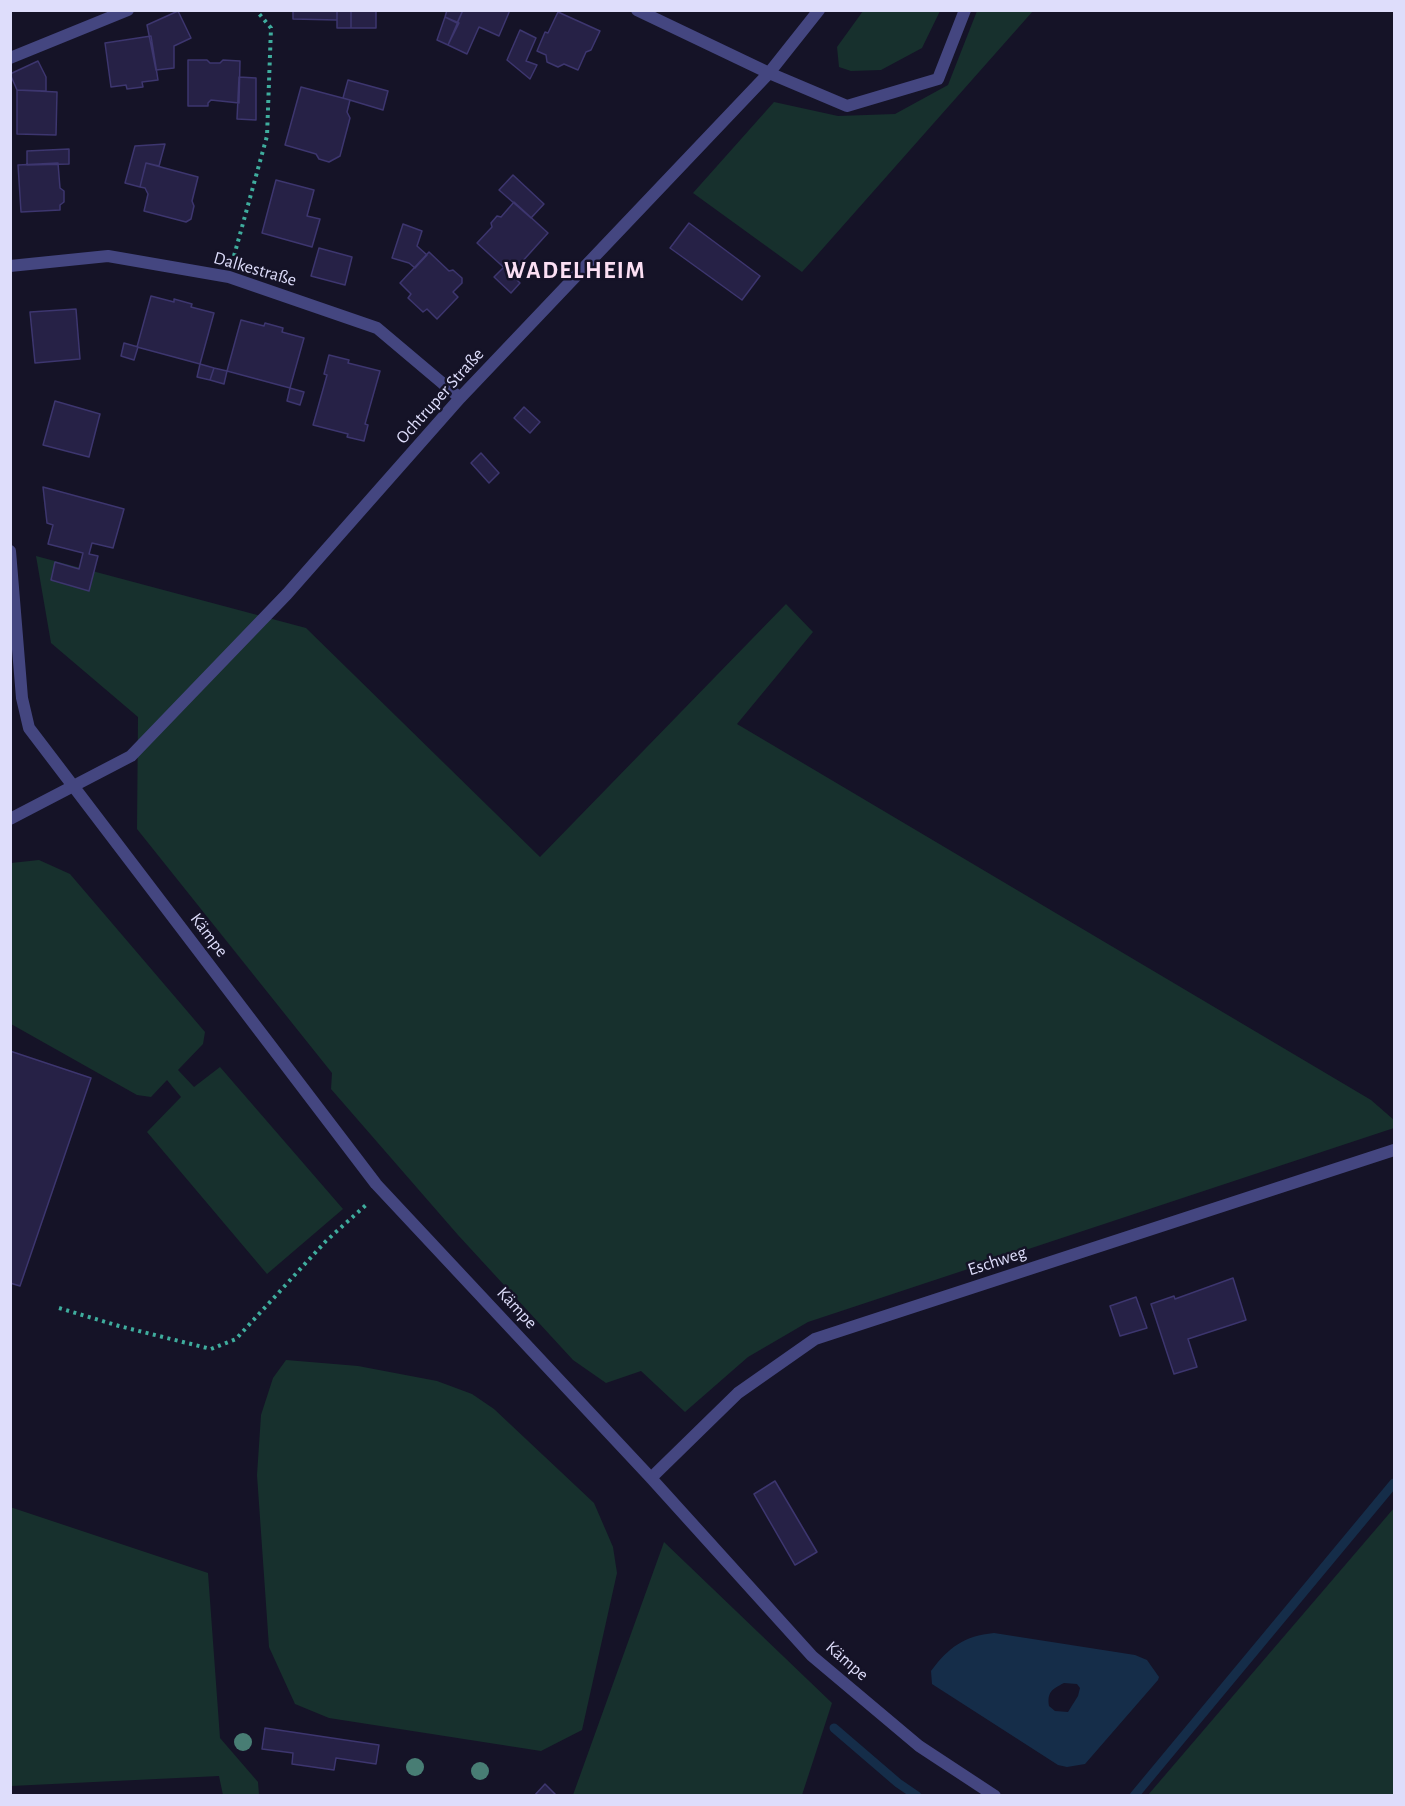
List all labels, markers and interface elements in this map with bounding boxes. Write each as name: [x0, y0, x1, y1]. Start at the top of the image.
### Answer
street label: Dalkestraße: [211, 247, 299, 291]
district label: WADELHEIM: [504, 257, 646, 285]
street label: Ochtruper Straße: [391, 344, 489, 448]
street label: Kämpe: [185, 909, 233, 961]
street label: Eschweg: [965, 1241, 1029, 1281]
street label: Kämpe: [492, 1282, 542, 1334]
street label: Kämpe: [821, 1637, 873, 1685]

